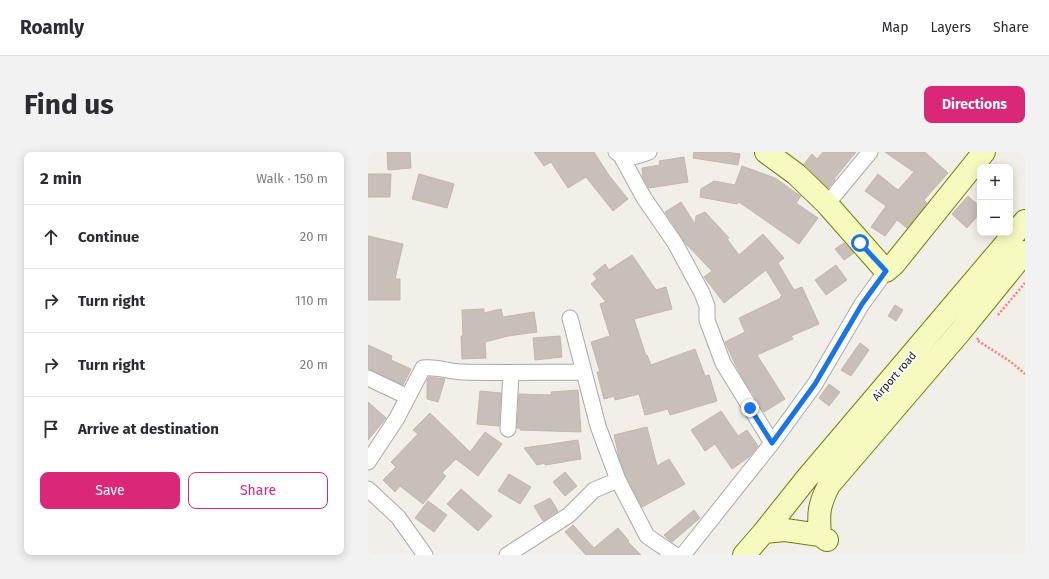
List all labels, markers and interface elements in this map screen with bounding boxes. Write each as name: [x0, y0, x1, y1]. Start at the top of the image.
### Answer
text: Roamly: [20, 16, 84, 39]
text: Map: [882, 19, 908, 36]
text: Layers: [930, 19, 971, 36]
text: Share: [993, 19, 1029, 36]
button: Directions: [924, 86, 1025, 123]
text: Find us: [24, 88, 114, 121]
map controls: [977, 164, 1013, 236]
button: +: [977, 164, 1013, 200]
text: 2 min: [40, 168, 82, 189]
text: Walk · 150 m: [256, 171, 328, 186]
button: −: [977, 200, 1013, 236]
icon: ahead: [40, 226, 62, 248]
text: Continue: [78, 228, 139, 246]
text: 20 m: [300, 229, 328, 244]
route start: [851, 234, 869, 252]
icon: right: [40, 290, 62, 312]
text: Turn right: [78, 292, 145, 310]
text: 110 m: [295, 293, 328, 308]
street label: Airport road: [870, 349, 919, 403]
icon: right: [40, 354, 62, 376]
text: Turn right: [78, 356, 145, 374]
text: 20 m: [300, 357, 328, 372]
route end: [741, 399, 759, 417]
icon: arrive: [40, 418, 62, 440]
text: Arrive at destination: [78, 420, 219, 438]
button: Save: [40, 472, 180, 509]
button: Share: [188, 472, 328, 509]

